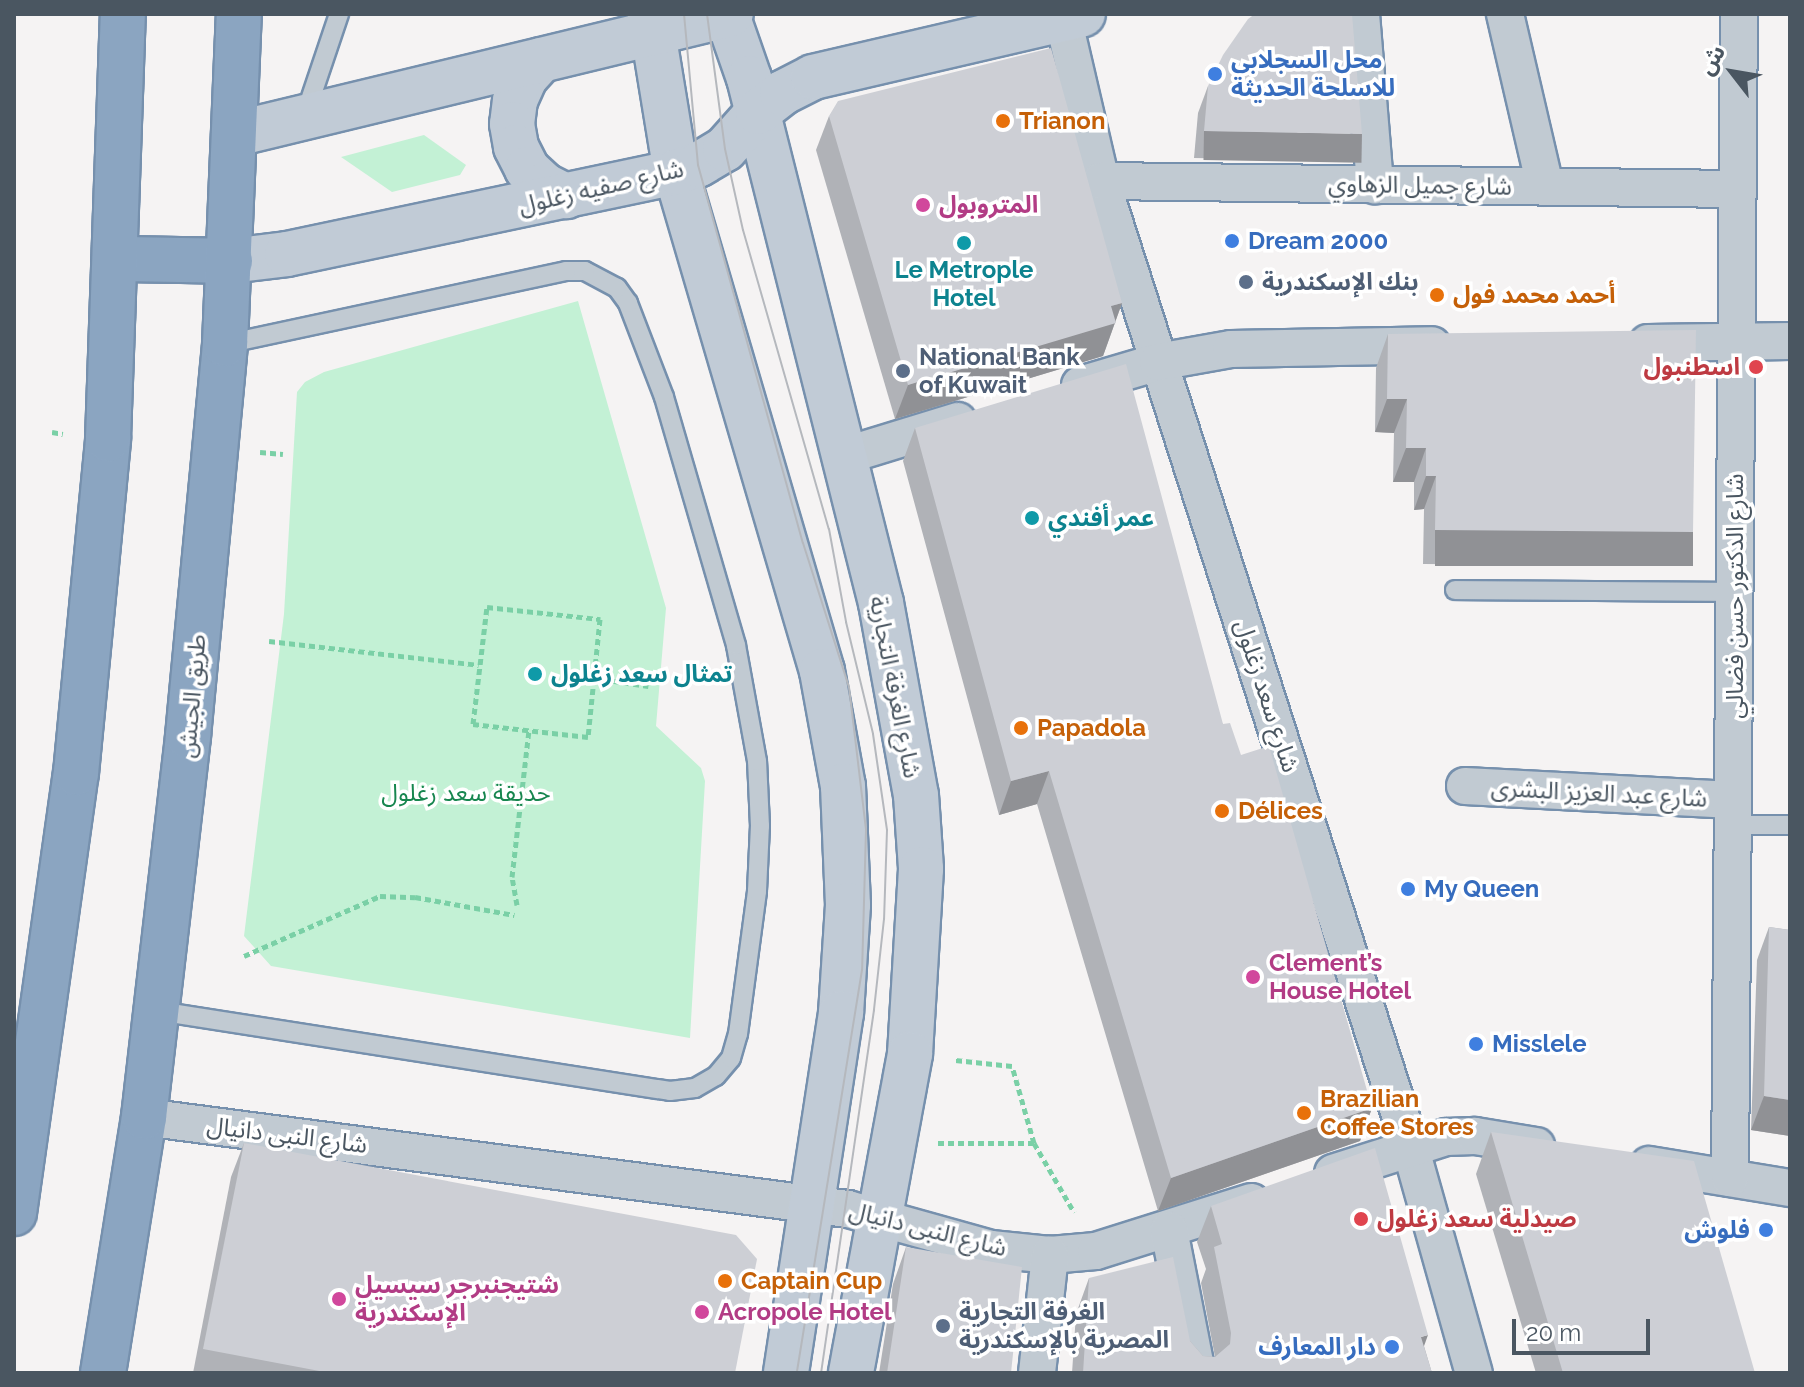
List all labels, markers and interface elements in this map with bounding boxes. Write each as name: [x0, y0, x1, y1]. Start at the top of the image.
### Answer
north arrow: [1692, 32, 1772, 112]
text: ش: [1693, 40, 1730, 79]
place label: محل السجلابى للاسلحة الحديثة: [1231, 46, 1395, 102]
marker: محل السجلابى للاسلحة الحديثة: [1206, 65, 1224, 83]
place label: Trianon: [1019, 107, 1105, 135]
marker: Trianon: [994, 112, 1012, 130]
street label: شارع صفيه زغلول: [516, 154, 686, 220]
street label: شارع جميل الزهاوي: [1328, 169, 1512, 201]
place label: المتروبول: [939, 191, 1038, 219]
marker: المتروبول: [914, 196, 932, 214]
place label: Dream 2000: [1248, 227, 1388, 255]
marker: Dream 2000: [1223, 232, 1241, 250]
marker: Le Metrople Hotel: [955, 234, 973, 252]
place label: Le Metrople Hotel: [895, 256, 1033, 312]
place label: بنك الإسكندرية: [1262, 268, 1419, 296]
marker: بنك الإسكندرية: [1237, 273, 1255, 291]
place label: أحمد محمد فول: [1453, 281, 1616, 309]
marker: أحمد محمد فول: [1428, 286, 1446, 304]
place label: National Bank of Kuwait: [919, 343, 1080, 399]
place label: اسطنبول: [1644, 353, 1740, 381]
marker: اسطنبول: [1747, 358, 1765, 376]
marker: National Bank of Kuwait: [894, 362, 912, 380]
street label: شارع الدكتور حسن فضالي: [1721, 473, 1749, 719]
place label: عمر أفندي: [1048, 504, 1154, 532]
marker: عمر أفندي: [1023, 509, 1041, 527]
street label: شارع الغرفة التجارية: [863, 594, 927, 780]
street label: شارع سعد زغلول: [1229, 616, 1305, 776]
street label: طريق الجيش: [172, 633, 212, 759]
place label: تمثال سعد زغلول: [551, 660, 732, 688]
marker: تمثال سعد زغلول: [526, 665, 544, 683]
place label: Papadola: [1037, 714, 1146, 742]
marker: Papadola: [1012, 719, 1030, 737]
street label: شارع عبد العزيز البشرى: [1490, 773, 1708, 813]
park label: حديقة سعد زغلول: [381, 779, 551, 807]
place label: Délices: [1238, 797, 1323, 825]
marker: Délices: [1213, 802, 1231, 820]
place label: My Queen: [1424, 875, 1540, 903]
marker: My Queen: [1399, 880, 1417, 898]
place label: Clement’s House Hotel: [1269, 949, 1411, 1005]
marker: Clement’s House Hotel: [1244, 968, 1262, 986]
place label: Misslele: [1492, 1030, 1587, 1058]
marker: Misslele: [1467, 1035, 1485, 1053]
place label: Brazilian Coffee Stores: [1320, 1085, 1474, 1141]
marker: Brazilian Coffee Stores: [1295, 1104, 1313, 1122]
street label: شارع النبى دانيال: [205, 1111, 369, 1159]
street label: شارع النبى دانيال: [846, 1196, 1010, 1262]
place label: صيدلية سعد زغلول: [1377, 1205, 1577, 1233]
marker: صيدلية سعد زغلول: [1352, 1210, 1370, 1228]
place label: فلوش: [1684, 1216, 1750, 1244]
marker: فلوش: [1757, 1221, 1775, 1239]
place label: Captain Cup: [741, 1267, 882, 1295]
place label: شتيجنبرجر سيسيل الإسكندرية: [355, 1271, 559, 1327]
marker: Captain Cup: [716, 1272, 734, 1290]
marker: شتيجنبرجر سيسيل الإسكندرية: [330, 1290, 348, 1308]
place label: Acropole Hotel: [718, 1298, 892, 1326]
place label: الغرفة التجارية المصرية بالإسكندرية: [959, 1298, 1169, 1354]
marker: Acropole Hotel: [693, 1303, 711, 1321]
scale bar: [1516, 1303, 1654, 1353]
marker: الغرفة التجارية المصرية بالإسكندرية: [934, 1317, 952, 1335]
text: 20 m: [1526, 1318, 1581, 1347]
place label: دار المعارف: [1258, 1333, 1376, 1361]
marker: دار المعارف: [1383, 1338, 1401, 1356]

